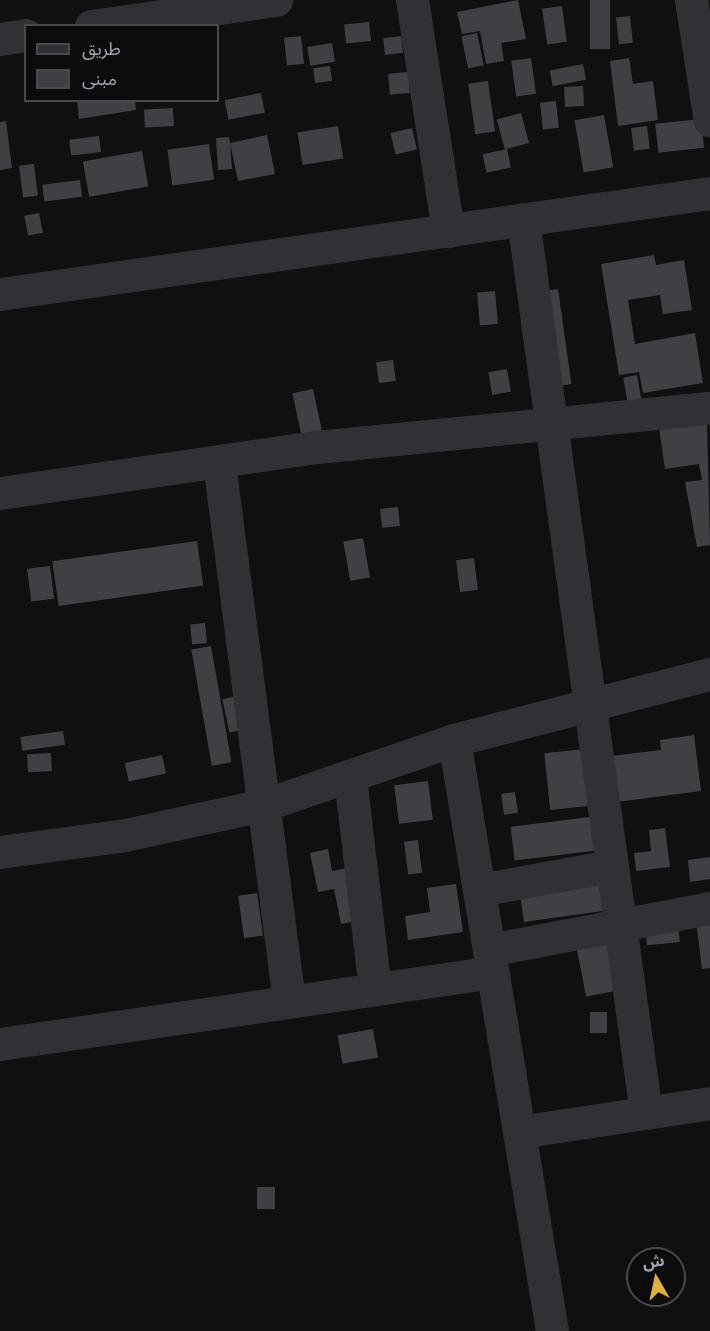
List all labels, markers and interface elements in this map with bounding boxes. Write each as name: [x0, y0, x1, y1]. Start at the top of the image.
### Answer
legend: [24, 24, 219, 102]
text: طريق: [82, 37, 121, 59]
text: مبنى: [82, 67, 117, 89]
north arrow: [626, 1247, 686, 1307]
text: ش: [641, 1250, 666, 1272]

